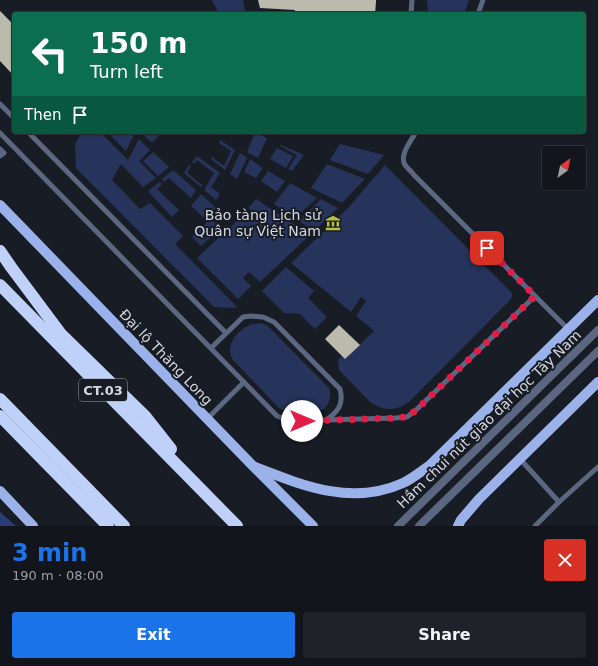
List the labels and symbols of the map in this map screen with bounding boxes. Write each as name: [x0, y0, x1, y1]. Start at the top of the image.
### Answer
north arrow: [542, 146, 586, 190]
place label: Bảo tàng Lịch sử Quân sự Việt Nam: [194, 207, 322, 239]
museum icon: Bảo tàng Lịch sử Quân sự Việt Nam: [324, 214, 342, 232]
pin: [470, 231, 504, 265]
street label: Đại lộ Thăng Long: [116, 306, 216, 408]
street label: Hầm chui nút giao đại học Tây Nam: [394, 327, 584, 511]
road number: CT.03: [79, 379, 127, 401]
position arrow: [281, 400, 323, 442]

